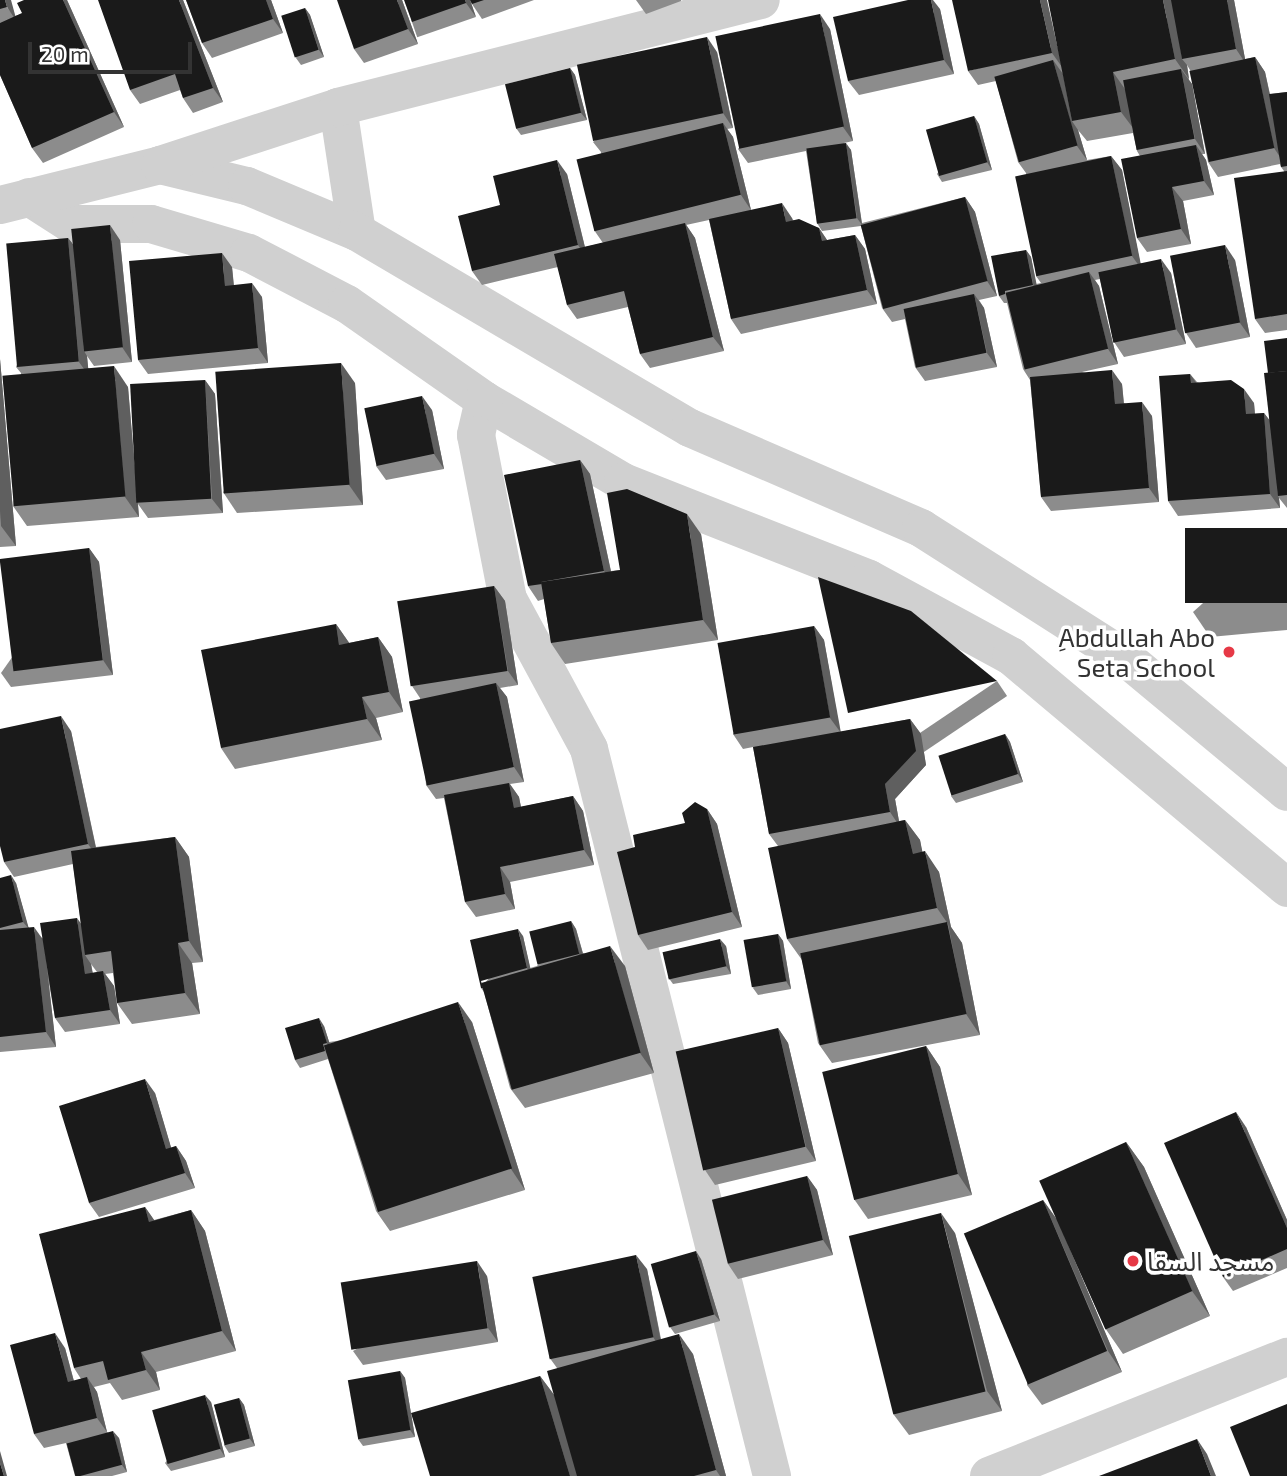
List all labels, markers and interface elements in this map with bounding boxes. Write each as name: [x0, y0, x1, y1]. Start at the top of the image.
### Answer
scale bar: [32, 28, 196, 72]
text: 20 m: [41, 41, 89, 66]
place label: ِAbdullah Abo Seta School: [1058, 621, 1215, 682]
marker: ِAbdullah Abo Seta School: [1221, 644, 1237, 660]
place label: مسجد السقا: [1147, 1245, 1274, 1277]
marker: مسجد السقا: [1125, 1253, 1141, 1269]

